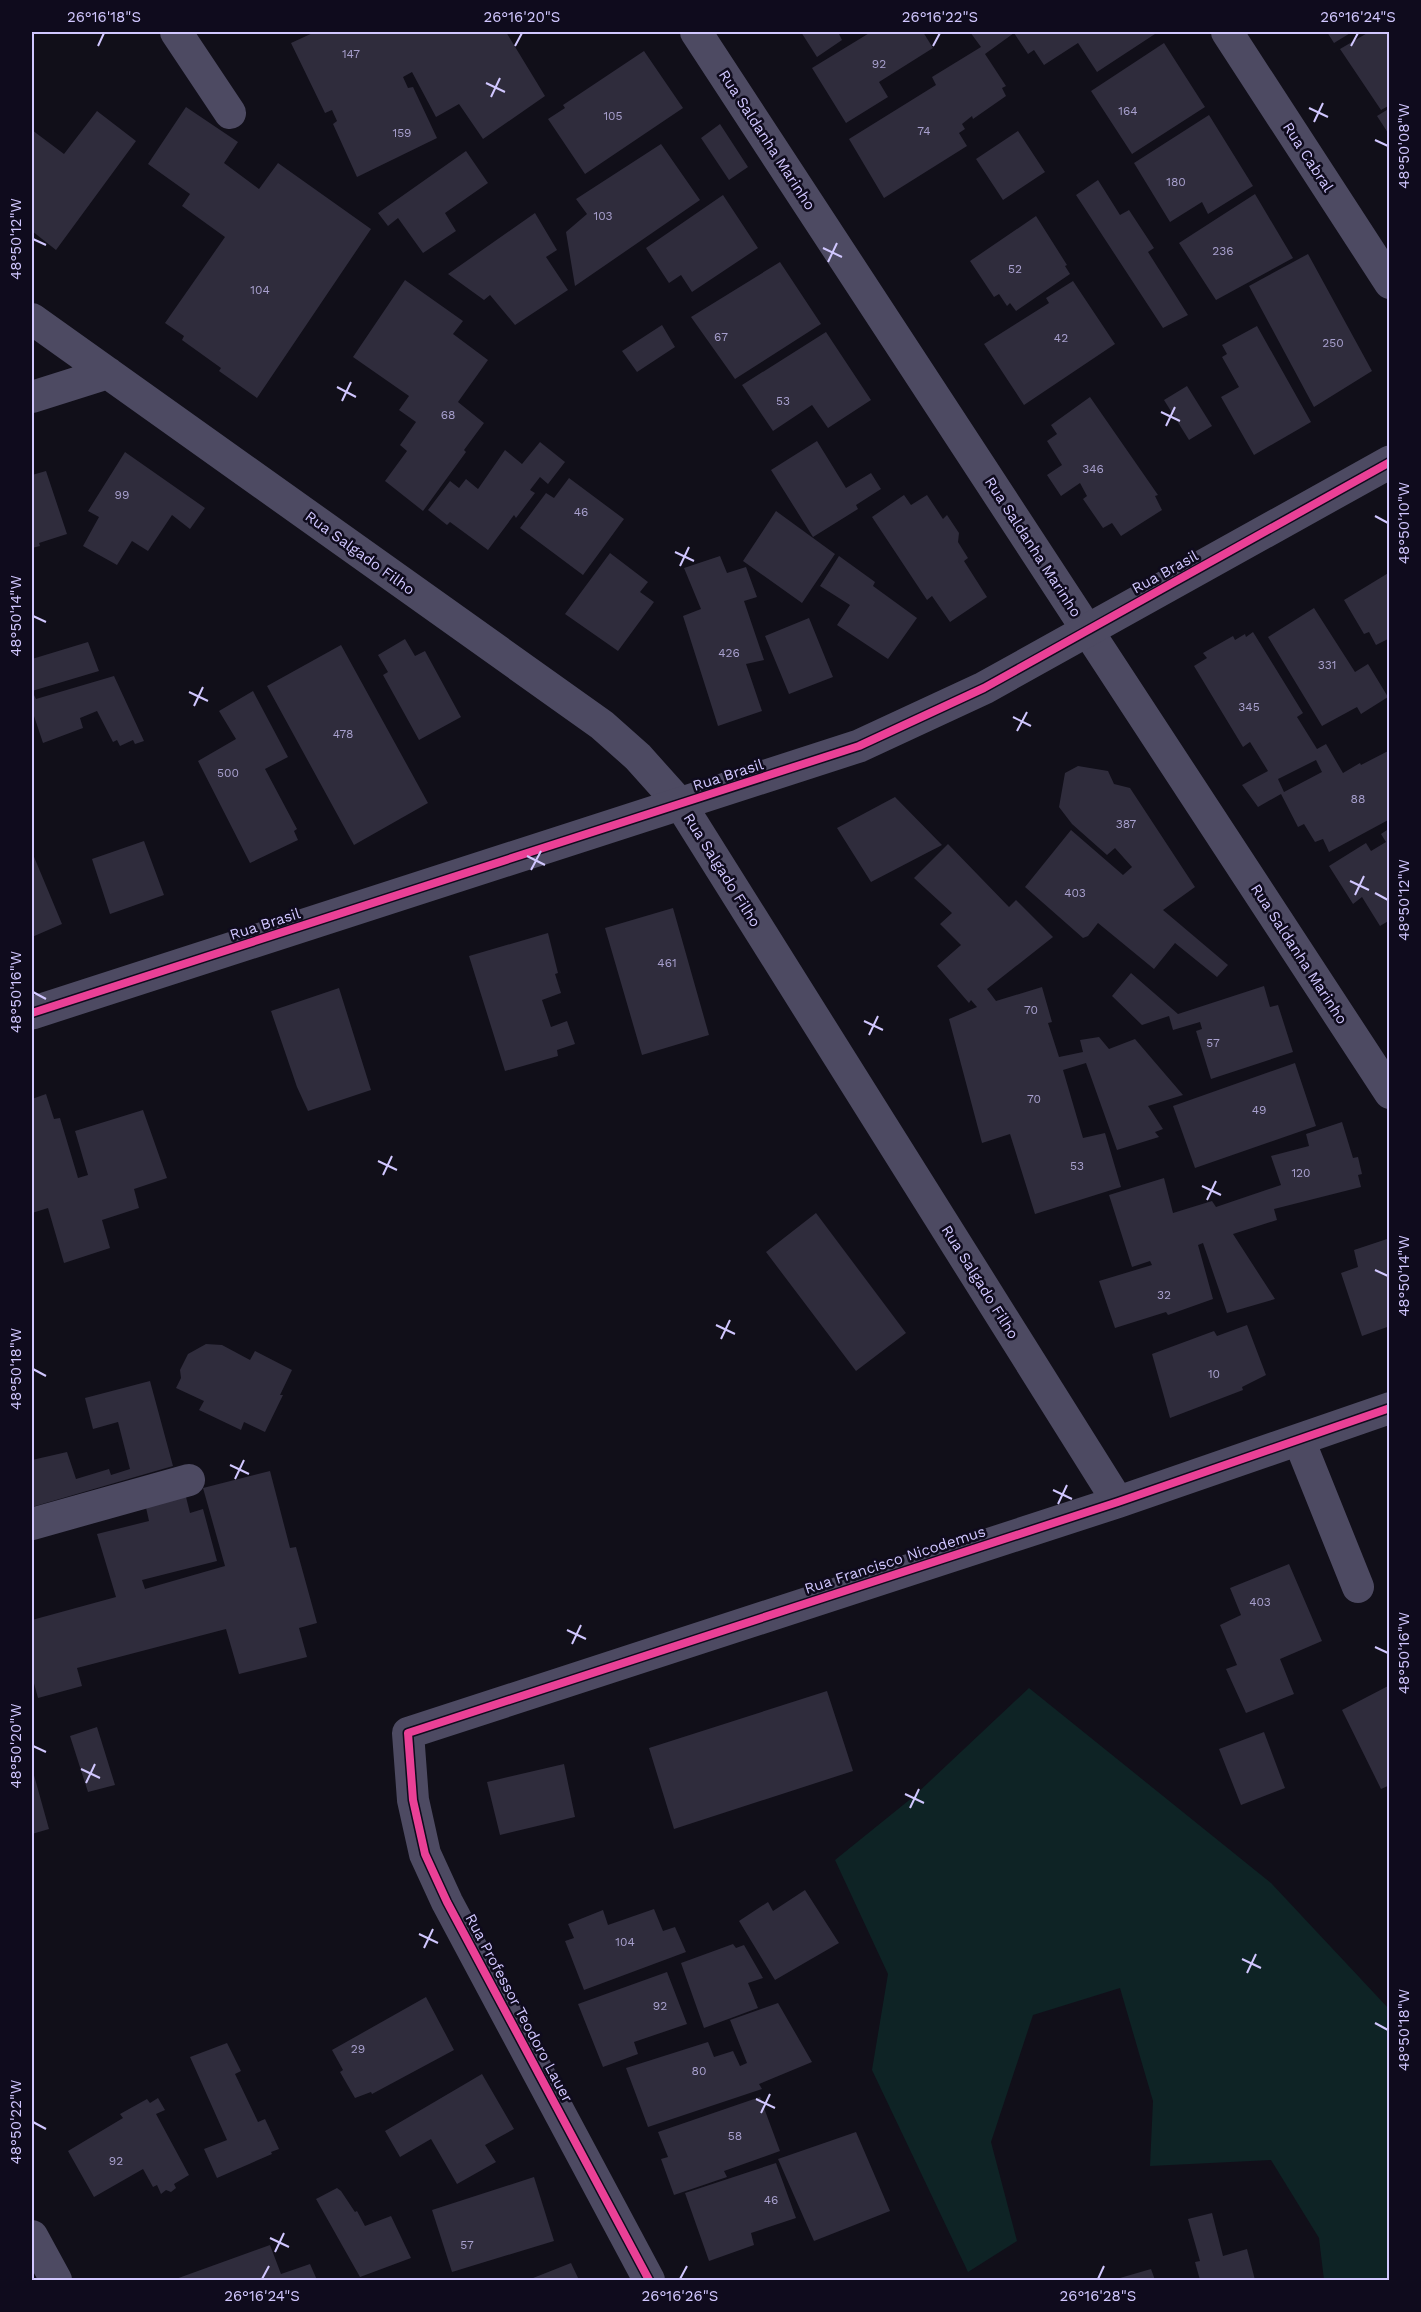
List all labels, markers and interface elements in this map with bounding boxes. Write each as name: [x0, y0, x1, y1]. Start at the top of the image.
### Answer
text: 26°16'18"S: [67, 8, 141, 26]
text: 26°16'20"S: [484, 8, 560, 26]
text: 26°16'22"S: [902, 8, 978, 26]
text: 26°16'24"S: [1320, 8, 1396, 26]
house number: 147: [342, 47, 360, 61]
house number: 92: [872, 57, 886, 71]
street label: Rua Saldanha Marinho: [715, 67, 819, 213]
text: 48°50'08"W: [1395, 103, 1413, 189]
house number: 164: [1118, 104, 1138, 118]
house number: 105: [603, 109, 623, 123]
street label: Rua Cabral: [1279, 119, 1337, 196]
house number: 74: [917, 124, 931, 138]
house number: 159: [392, 126, 412, 140]
house number: 180: [1166, 175, 1186, 189]
text: 48°50'12"W: [7, 198, 25, 280]
house number: 103: [594, 209, 612, 223]
house number: 236: [1212, 244, 1234, 258]
house number: 52: [1008, 262, 1022, 276]
house number: 104: [250, 283, 270, 297]
house number: 67: [714, 330, 728, 344]
house number: 42: [1054, 331, 1068, 345]
house number: 250: [1322, 336, 1344, 350]
house number: 53: [776, 394, 790, 408]
house number: 68: [441, 408, 455, 422]
house number: 346: [1082, 462, 1104, 476]
street label: Rua Saldanha Marinho: [981, 474, 1085, 620]
text: 48°50'10"W: [1395, 482, 1413, 564]
house number: 99: [115, 488, 129, 502]
house number: 46: [574, 505, 588, 519]
street label: Rua Salgado Filho: [302, 507, 418, 599]
street label: Rua Brasil: [1129, 546, 1202, 598]
text: 48°50'14"W: [7, 575, 25, 657]
house number: 426: [718, 646, 740, 660]
house number: 331: [1318, 658, 1336, 672]
house number: 345: [1238, 700, 1260, 714]
house number: 478: [333, 727, 353, 741]
street label: Rua Brasil: [690, 755, 766, 795]
house number: 500: [217, 766, 239, 780]
house number: 88: [1351, 792, 1365, 806]
street label: Rua Salgado Filho: [680, 810, 764, 930]
house number: 387: [1116, 817, 1137, 831]
text: 48°50'12"W: [1395, 859, 1413, 941]
street label: Rua Saldanha Marinho: [1247, 881, 1351, 1027]
house number: 403: [1064, 886, 1086, 900]
street label: Rua Brasil: [227, 904, 303, 944]
text: 48°50'16"W: [7, 951, 25, 1033]
house number: 461: [657, 956, 677, 970]
house number: 70: [1024, 1003, 1038, 1017]
house number: 57: [1206, 1036, 1220, 1050]
house number: 70: [1027, 1092, 1041, 1106]
house number: 49: [1252, 1103, 1266, 1117]
house number: 53: [1070, 1159, 1084, 1173]
house number: 120: [1291, 1166, 1311, 1180]
street label: Rua Salgado Filho: [938, 1222, 1022, 1342]
text: 48°50'14"W: [1395, 1235, 1413, 1317]
house number: 32: [1157, 1288, 1171, 1302]
text: 48°50'18"W: [7, 1328, 25, 1410]
house number: 10: [1208, 1367, 1220, 1381]
street label: Rua Francisco Nicodemus: [802, 1522, 988, 1598]
house number: 403: [1249, 1595, 1271, 1609]
text: 48°50'16"W: [1395, 1612, 1413, 1694]
text: 48°50'20"W: [7, 1703, 25, 1789]
street label: Rua Professor Teodoro Lauer: [462, 1911, 576, 2105]
house number: 104: [615, 1935, 635, 1949]
text: 48°50'18"W: [1395, 1989, 1413, 2071]
house number: 92: [653, 1999, 667, 2013]
house number: 29: [351, 2042, 365, 2056]
house number: 80: [692, 2064, 706, 2078]
text: 48°50'22"W: [7, 2080, 25, 2164]
house number: 58: [728, 2129, 742, 2143]
house number: 92: [109, 2154, 123, 2168]
house number: 46: [764, 2193, 778, 2207]
house number: 57: [460, 2238, 474, 2252]
text: 26°16'24"S: [224, 2287, 300, 2305]
text: 26°16'26"S: [642, 2287, 718, 2305]
text: 26°16'28"S: [1060, 2287, 1136, 2305]

